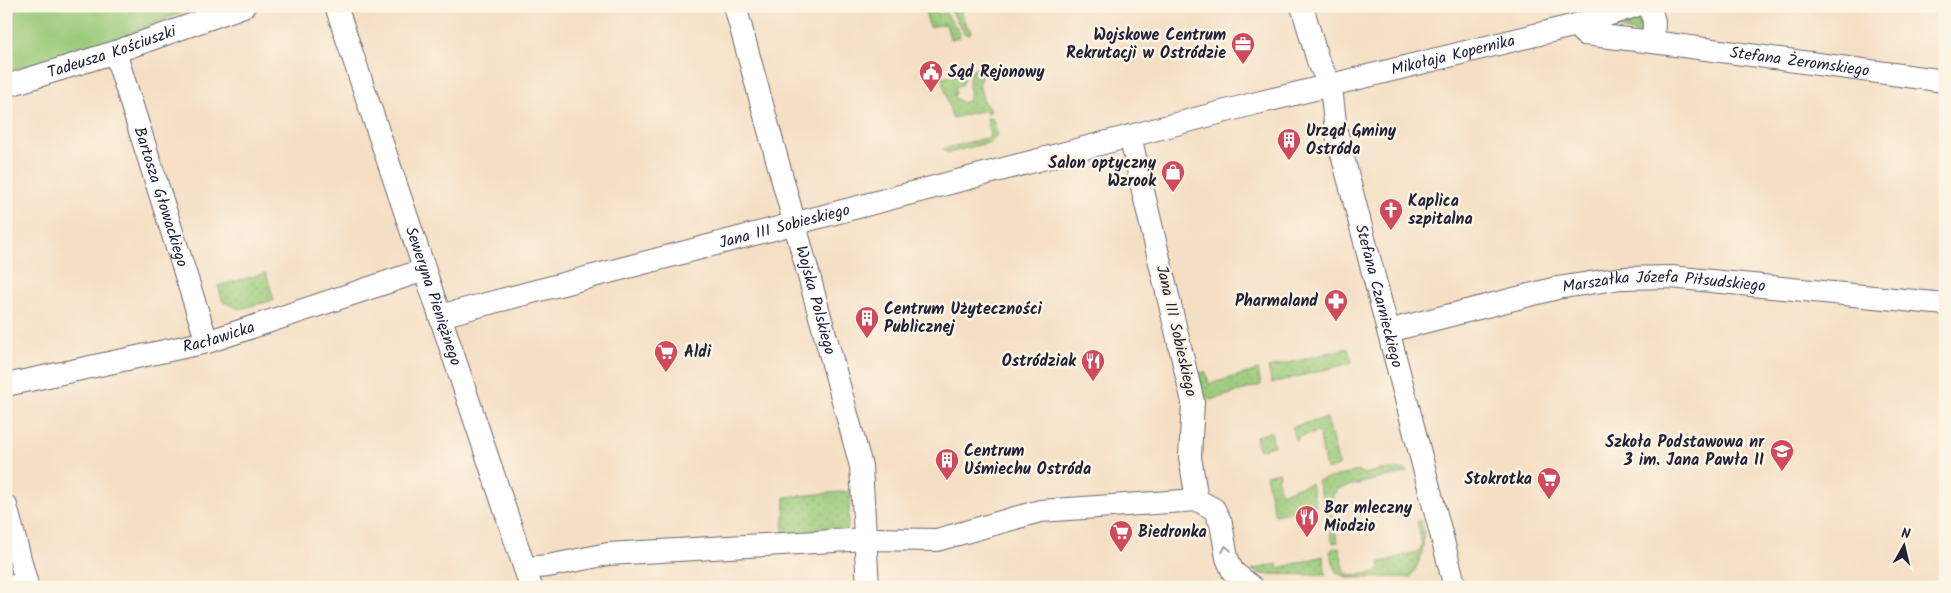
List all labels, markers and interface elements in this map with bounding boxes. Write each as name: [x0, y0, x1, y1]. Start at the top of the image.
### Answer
street label: Tadeusza Kościuszki: [44, 18, 181, 85]
place label: Wojskowe Centrum Rekrutacji w Ostródzie: [1066, 23, 1226, 66]
street label: Mikołaja Kopernika: [1388, 28, 1517, 82]
office icon: Wojskowe Centrum Rekrutacji w Ostródzie: [1230, 31, 1256, 65]
street label: Stefana Żeromskiego: [1728, 40, 1871, 83]
public building icon: Sąd Rejonowy: [918, 59, 944, 93]
place label: Sąd Rejonowy: [948, 60, 1045, 85]
place label: Urząd Gminy Ostróda: [1306, 119, 1397, 162]
street label: Bartosza Głowackiego: [127, 124, 195, 270]
building icon: Urząd Gminy Ostróda: [1276, 127, 1302, 161]
place label: Salon optyczny Wzrook: [1048, 151, 1157, 194]
shop icon: Salon optyczny Wzrook: [1160, 159, 1186, 193]
place label: Kaplica szpitalna: [1408, 189, 1473, 232]
street label: Jana III Sobieskiego: [716, 197, 853, 255]
church icon: Kaplica szpitalna: [1378, 197, 1404, 231]
street label: Stefana Czarnieckiego: [1348, 221, 1410, 370]
street label: Seweryna Pieniężnego: [398, 223, 468, 369]
street label: Wojska Polskiego: [789, 243, 842, 358]
street label: Jana III Sobieskiego: [1149, 263, 1203, 399]
street label: Marszałka Józefa Piłsudskiego: [1561, 264, 1767, 300]
pharmacy icon: Pharmaland: [1323, 288, 1349, 322]
place label: Pharmaland: [1235, 289, 1318, 314]
place label: Centrum Użyteczności Publicznej: [884, 297, 1043, 340]
building icon: Centrum Użyteczności Publicznej: [854, 305, 880, 339]
street label: Racławicka: [180, 315, 258, 359]
supermarket icon: Aldi: [653, 339, 679, 373]
place label: Aldi: [684, 340, 712, 365]
restaurant icon: Ostródziak: [1080, 348, 1106, 382]
place label: Ostródziak: [1002, 349, 1077, 374]
place label: Szkoła Podstawowa nr 3 im. Jana Pawła II: [1605, 430, 1765, 473]
school or university icon: Szkoła Podstawowa nr 3 im. Jana Pawła II: [1769, 438, 1795, 472]
place label: Centrum Uśmiechu Ostróda: [964, 439, 1091, 482]
building icon: Centrum Uśmiechu Ostróda: [934, 447, 960, 481]
supermarket icon: Stokrotka: [1536, 466, 1562, 500]
place label: Stokrotka: [1464, 467, 1532, 492]
place label: Bar mleczny Miodzio: [1324, 496, 1413, 539]
restaurant icon: Bar mleczny Miodzio: [1294, 504, 1320, 538]
supermarket icon: Biedronka: [1108, 519, 1134, 553]
place label: Biedronka: [1138, 520, 1207, 545]
north arrow: [1878, 520, 1928, 570]
text: N: [1900, 523, 1912, 546]
one-way arrow: [1221, 545, 1231, 553]

